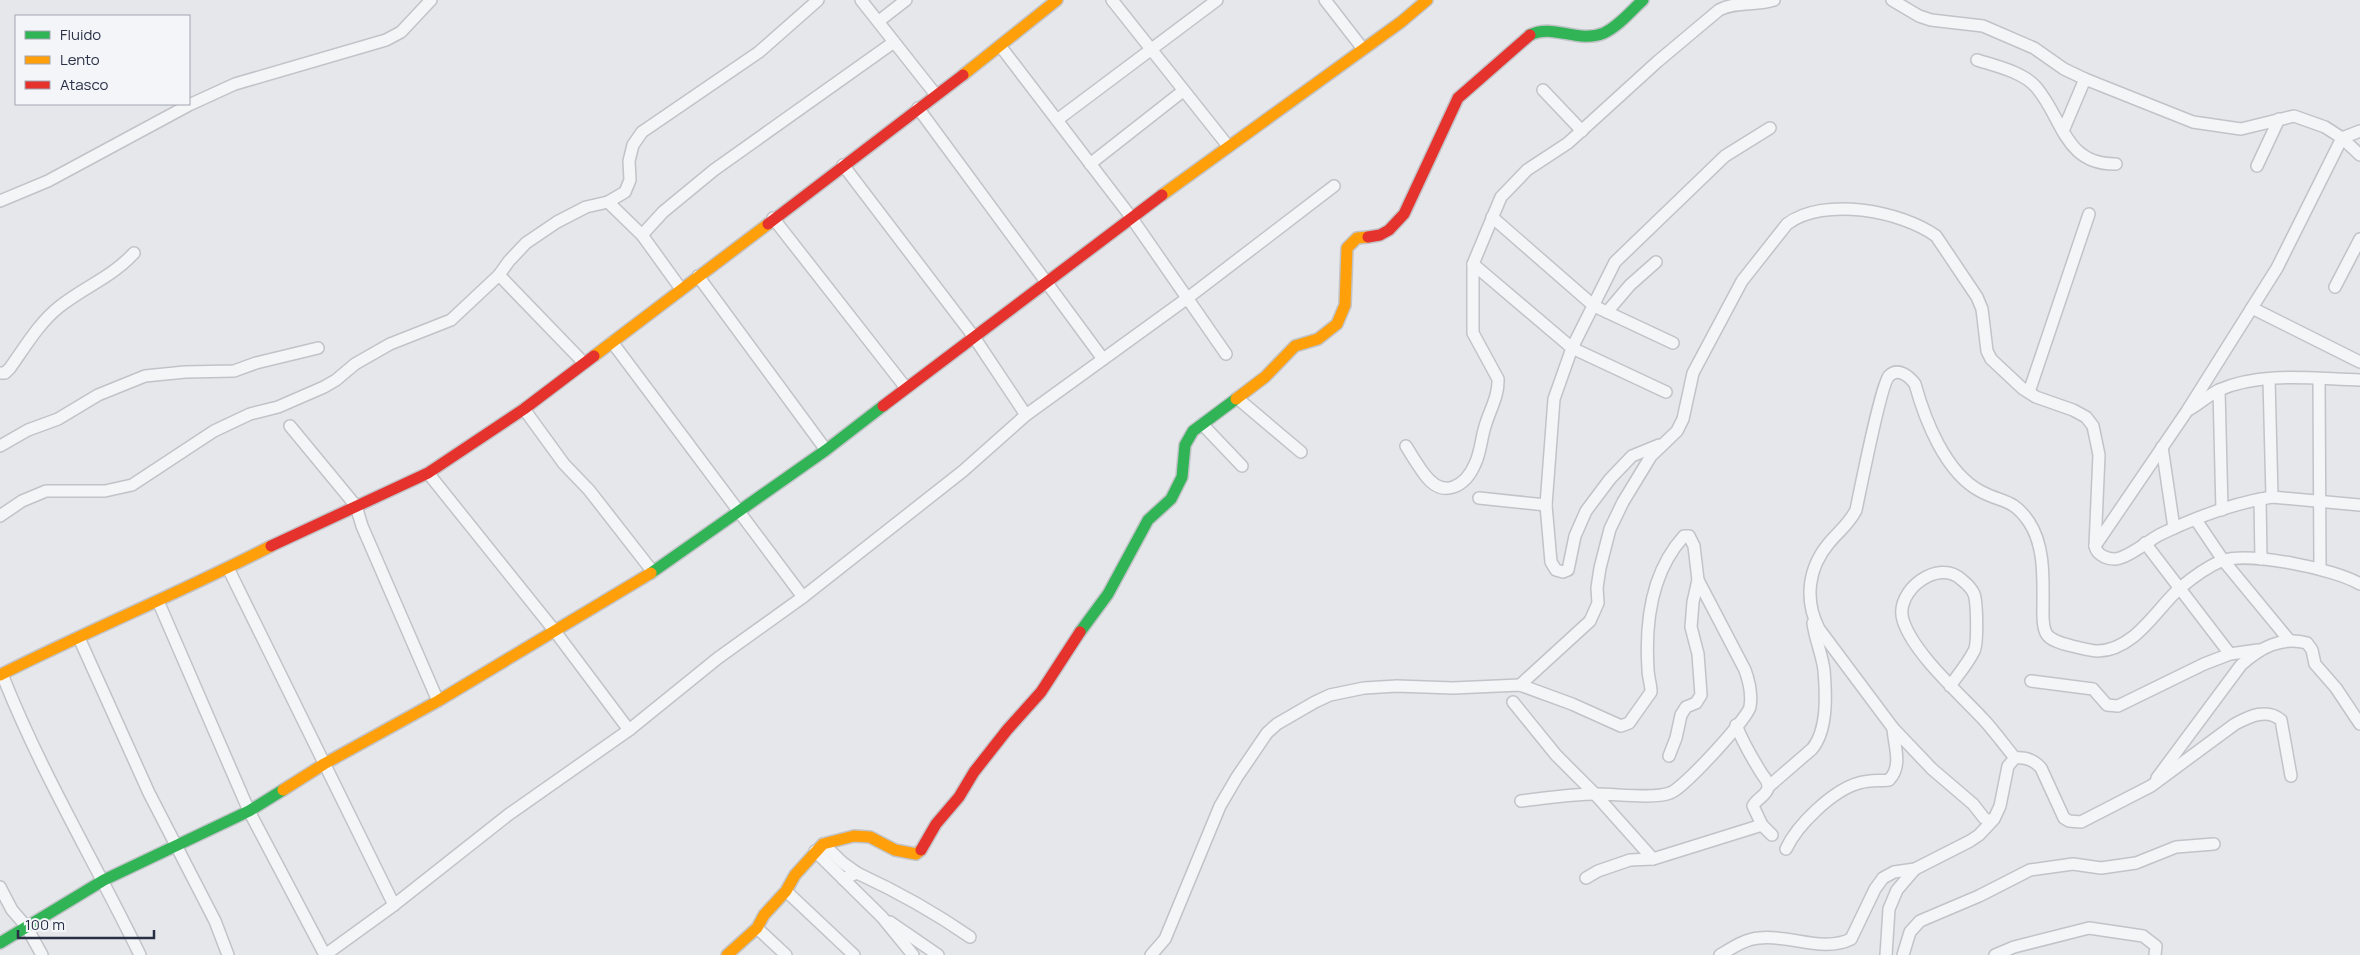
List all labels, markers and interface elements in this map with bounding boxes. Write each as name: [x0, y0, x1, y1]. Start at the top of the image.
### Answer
legend: [15, 15, 190, 105]
text: Fluido: [60, 24, 101, 45]
text: Lento: [60, 49, 100, 70]
text: Atasco: [60, 74, 108, 95]
scale bar: [18, 908, 154, 940]
text: 100 m: [25, 914, 65, 935]

